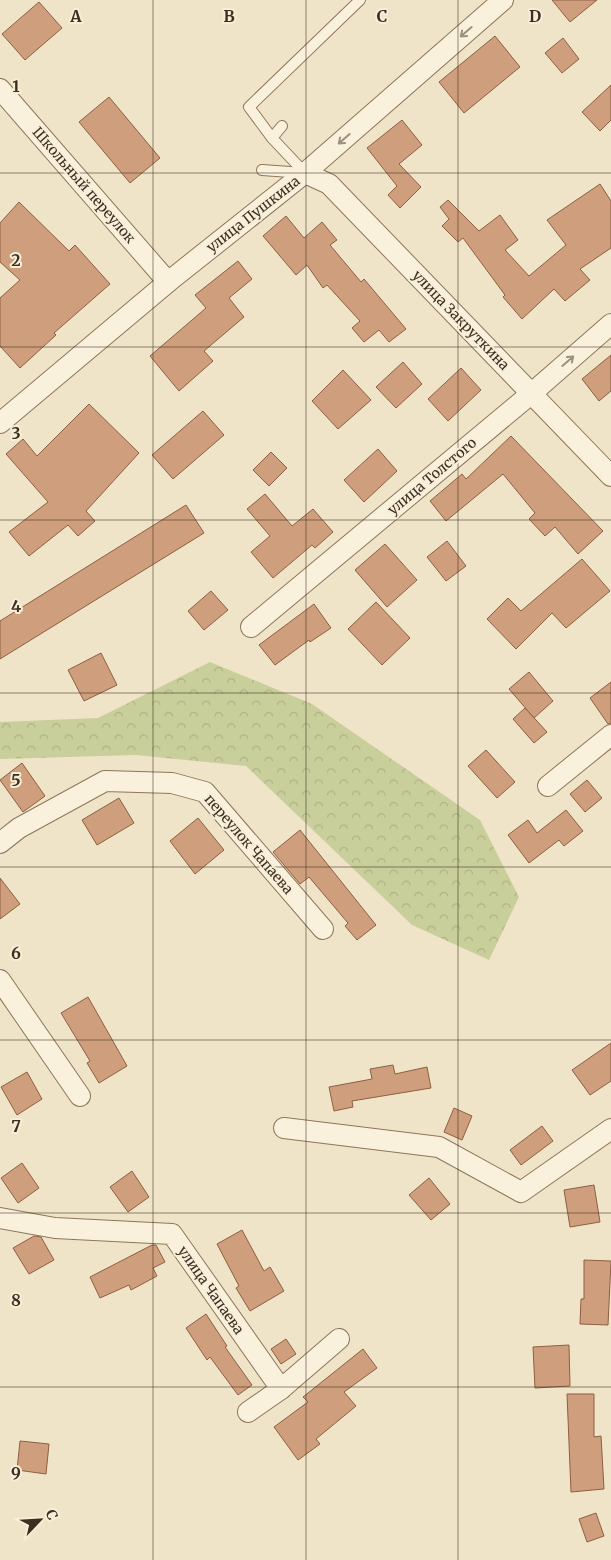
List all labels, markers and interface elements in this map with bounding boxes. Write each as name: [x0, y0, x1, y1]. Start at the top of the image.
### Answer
text: A: [69, 6, 82, 26]
text: B: [223, 6, 235, 26]
text: C: [377, 6, 387, 26]
text: D: [529, 6, 541, 26]
one-way arrow: [460, 26, 473, 37]
text: 1: [12, 76, 20, 96]
street label: Школьный переулок: [29, 123, 140, 247]
one-way arrow: [337, 133, 350, 145]
street label: улица Пушкина: [203, 171, 304, 256]
text: 2: [11, 250, 21, 270]
street label: улица Закруткина: [409, 266, 514, 374]
one-way arrow: [562, 355, 575, 367]
text: 3: [11, 423, 21, 443]
street label: улица Толстого: [384, 434, 480, 518]
text: 4: [11, 596, 21, 616]
text: 5: [11, 770, 21, 790]
street label: переулок Чапаева: [201, 790, 298, 898]
text: 6: [11, 943, 21, 963]
text: 7: [11, 1116, 21, 1136]
street label: улица Чапаева: [174, 1242, 248, 1338]
text: 8: [11, 1290, 21, 1310]
text: 9: [11, 1463, 21, 1483]
north arrow: [15, 1495, 65, 1545]
text: С: [42, 1506, 62, 1523]

